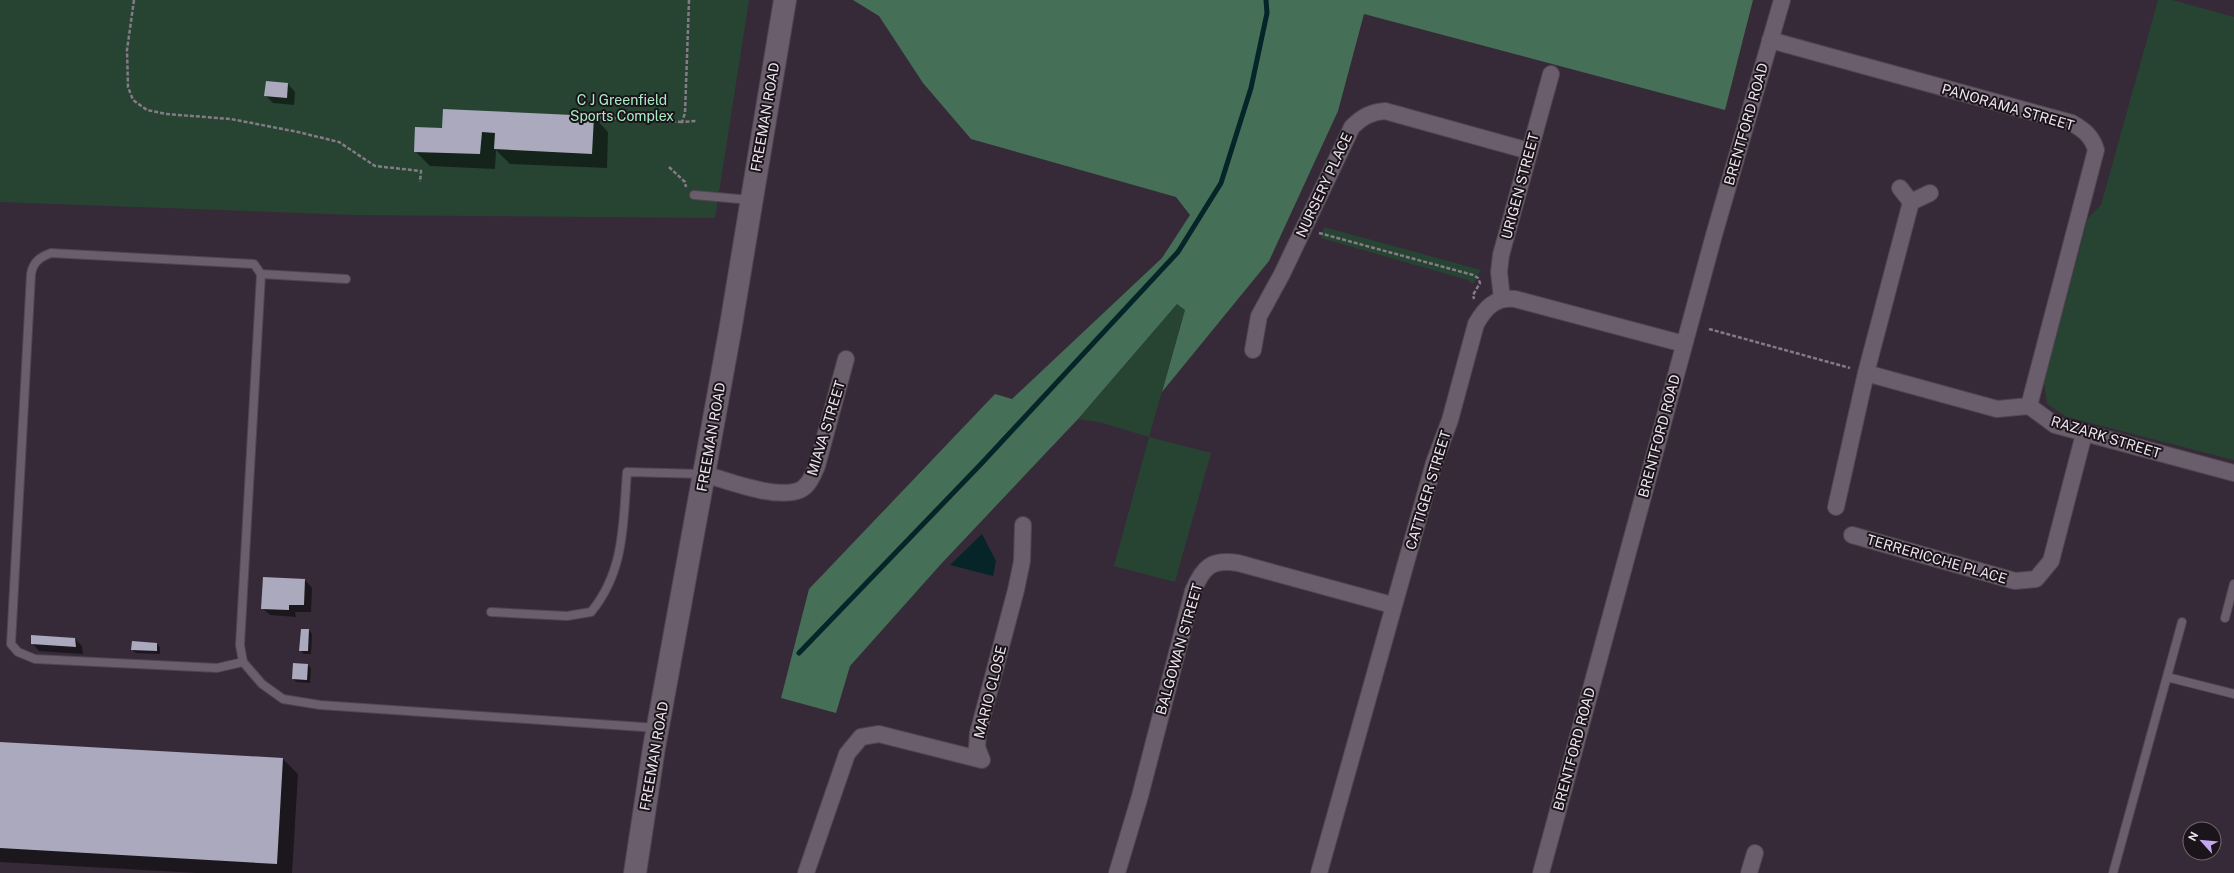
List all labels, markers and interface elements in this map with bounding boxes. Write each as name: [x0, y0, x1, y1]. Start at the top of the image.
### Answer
street label: FREEMAN ROAD: [748, 61, 782, 173]
street label: BRENTFORD ROAD: [1721, 61, 1771, 187]
street label: PANORAMA STREET: [1940, 80, 2076, 134]
park label: C J Greenfield Sports Complex: [570, 92, 674, 124]
street label: NURSERY PLACE: [1293, 130, 1355, 240]
street label: URIGEN STREET: [1498, 131, 1542, 241]
street label: BRENTFORD ROAD: [1635, 373, 1683, 499]
street label: MIAVA STREET: [804, 378, 848, 478]
street label: FREEMAN ROAD: [694, 381, 728, 493]
street label: RAZARK STREET: [2049, 413, 2163, 461]
street label: CATTIGER STREET: [1402, 428, 1454, 552]
street label: TERRERICCHE PLACE: [1865, 531, 2009, 587]
street label: BALGOWAN STREET: [1153, 581, 1205, 717]
street label: MARIO CLOSE: [971, 644, 1009, 740]
street label: BRENTFORD ROAD: [1550, 686, 1598, 812]
street label: FREEMAN ROAD: [637, 700, 671, 812]
north arrow: [2182, 821, 2222, 861]
text: N: [2186, 830, 2200, 843]

